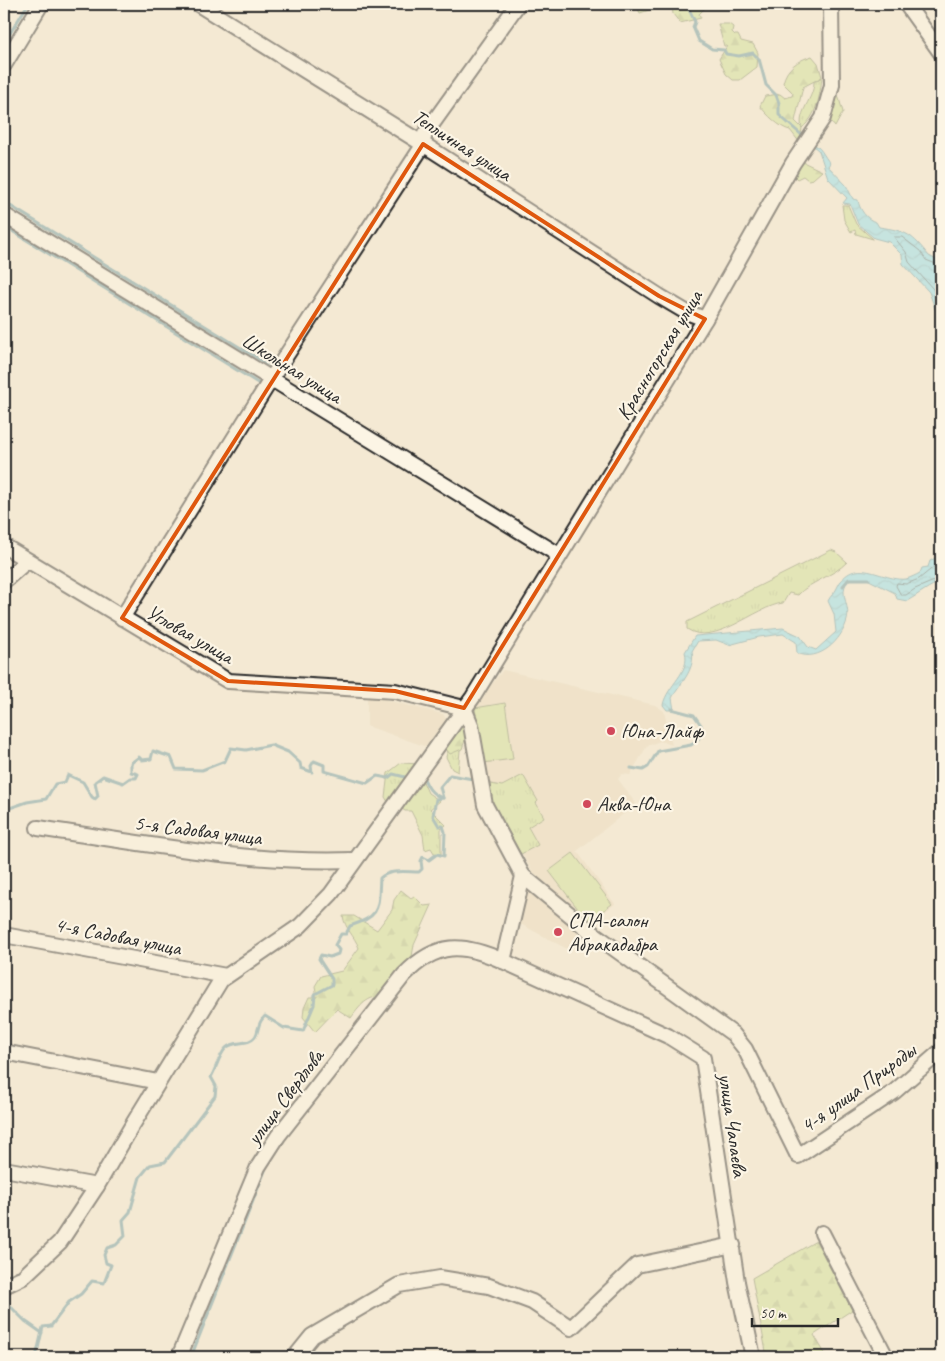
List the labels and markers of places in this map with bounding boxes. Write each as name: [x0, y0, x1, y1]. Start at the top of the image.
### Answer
place label: Юна-Лайф: [621, 718, 704, 744]
marker: Юна-Лайф: [605, 725, 617, 737]
place label: Аква-Юна: [597, 791, 672, 817]
marker: Аква-Юна: [581, 798, 593, 810]
place label: СПА-салон Абракадабра: [568, 907, 659, 957]
marker: СПА-салон Абракадабра: [552, 926, 564, 938]

